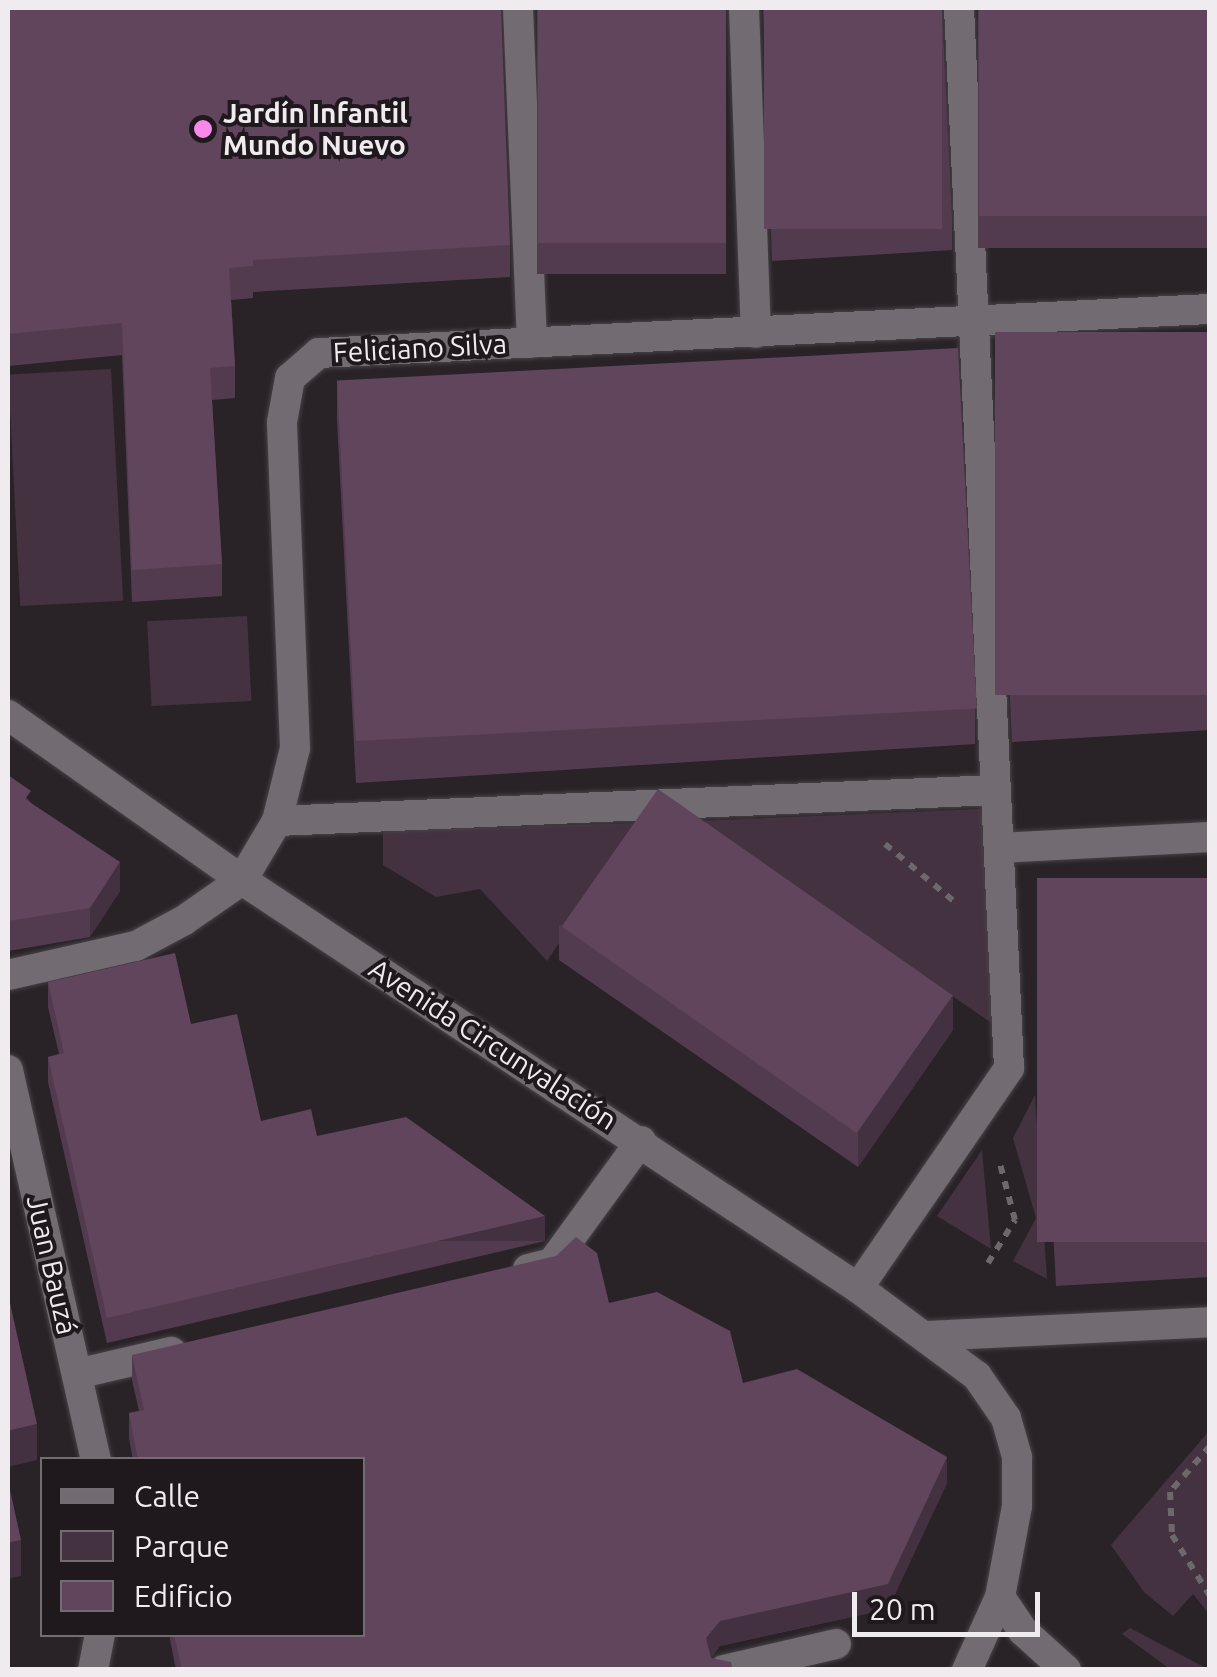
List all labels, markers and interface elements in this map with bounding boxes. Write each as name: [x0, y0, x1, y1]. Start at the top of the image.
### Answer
place label: Jardín Infantil Mundo Nuevo: [223, 96, 408, 162]
marker: Jardín Infantil Mundo Nuevo: [192, 118, 214, 140]
street label: Feliciano Silva: [332, 327, 508, 369]
street label: Avenida Circunvalación: [363, 951, 623, 1137]
street label: Juan Bauzá: [20, 1192, 84, 1338]
legend: [40, 1457, 365, 1637]
text: Calle: [134, 1479, 200, 1513]
text: Parque: [134, 1529, 230, 1563]
scale bar: [857, 1572, 1044, 1634]
text: Edificio: [134, 1579, 233, 1613]
text: 20 m: [869, 1592, 936, 1626]

